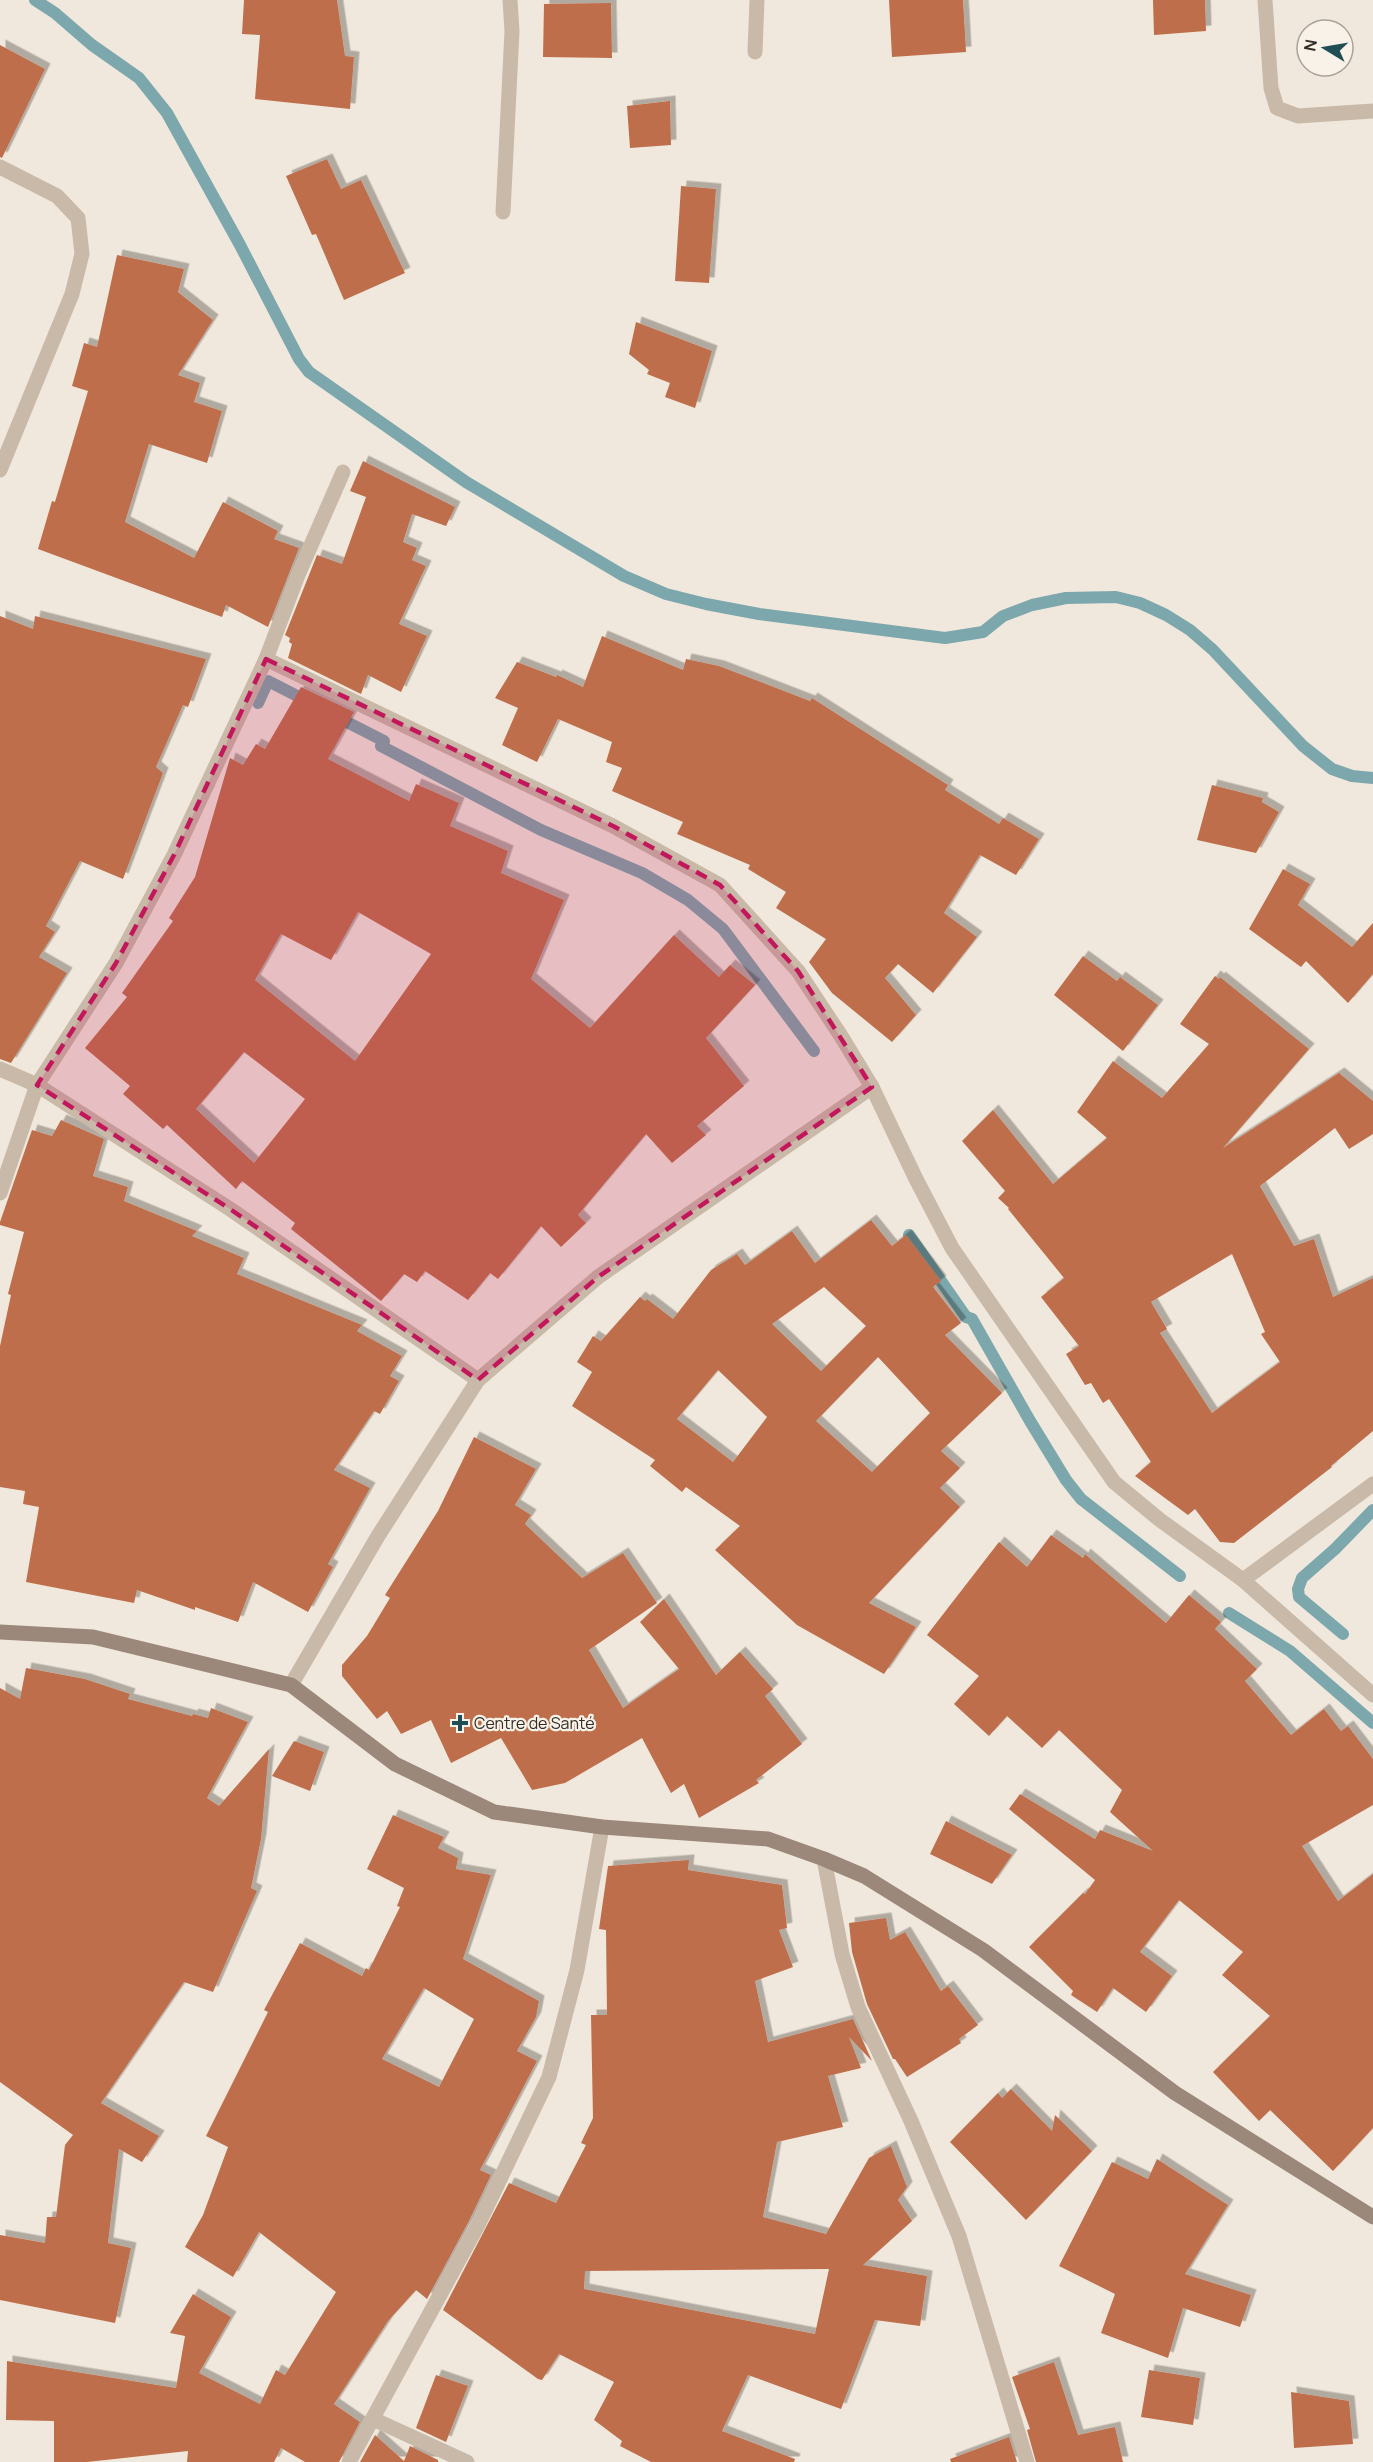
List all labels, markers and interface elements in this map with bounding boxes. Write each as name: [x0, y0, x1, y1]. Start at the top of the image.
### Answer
north arrow: [1295, 18, 1355, 78]
text: N: [1298, 37, 1322, 53]
place label: Centre de Santé: [474, 1712, 595, 1734]
marker: Centre de Santé: [451, 1714, 469, 1732]

